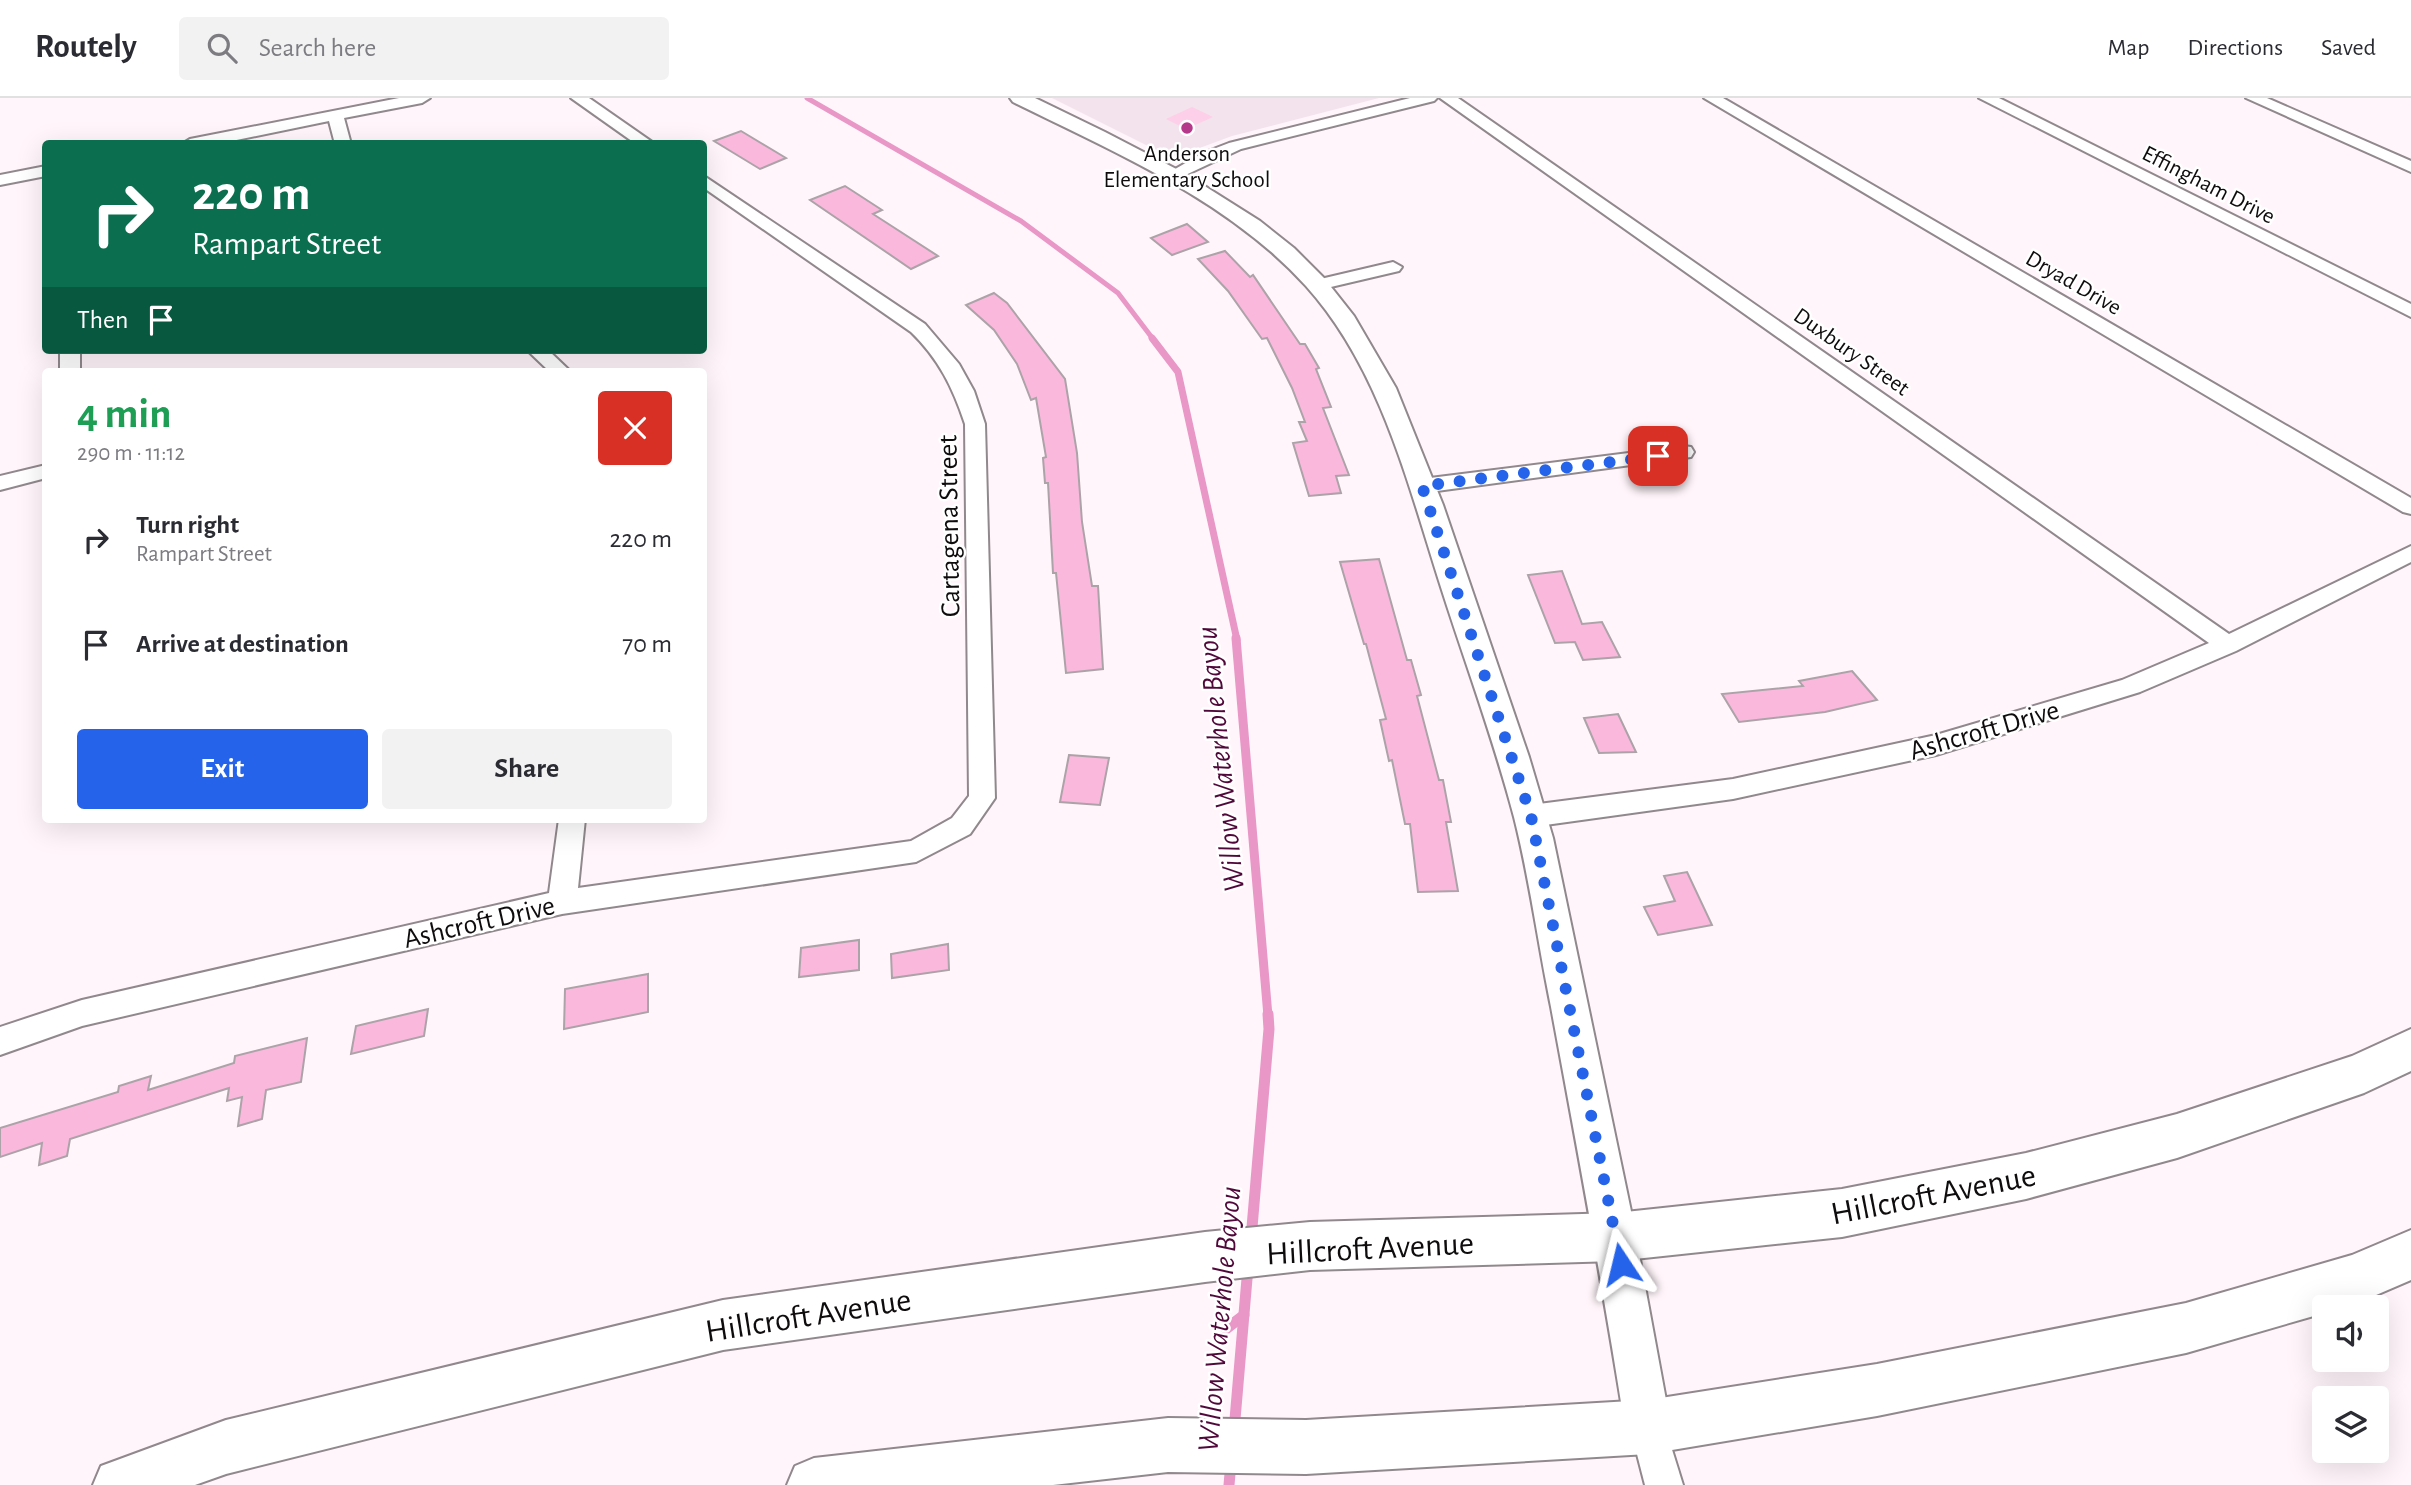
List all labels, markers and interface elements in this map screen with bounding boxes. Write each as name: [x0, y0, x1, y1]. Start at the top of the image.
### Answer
search box: [179, 17, 669, 80]
icon: search: [203, 29, 241, 67]
text: Routely: [35, 31, 137, 64]
text: Search here: [259, 35, 376, 61]
text: Map: [2107, 36, 2149, 60]
text: Directions: [2187, 36, 2283, 60]
text: Saved: [2321, 36, 2376, 60]
marker: Anderson Elementary School: [1179, 120, 1195, 136]
street label: Effingham Drive: [2138, 142, 2278, 229]
place label: Anderson Elementary School: [1104, 143, 1270, 192]
icon: right: [77, 168, 168, 259]
text: 220 m: [192, 170, 311, 219]
text: Rampart Street: [192, 228, 381, 260]
street label: Dryad Drive: [2022, 247, 2125, 320]
icon: arrive: [142, 301, 180, 339]
street label: Duxbury Street: [1789, 304, 1914, 401]
text: Then: [77, 307, 128, 333]
button: close: [598, 391, 672, 465]
text: 4 min: [77, 393, 172, 435]
pin: [1628, 426, 1688, 486]
street label: Cartagena Street: [934, 434, 966, 617]
icon: arrive: [1639, 437, 1677, 475]
text: 290 m · 11:12: [77, 442, 185, 465]
text: Turn right: [136, 512, 239, 538]
icon: right: [77, 521, 115, 559]
text: 220 m: [610, 526, 672, 552]
text: Rampart Street: [136, 543, 272, 566]
water label: Willow Waterhole Bayou: [1192, 625, 1250, 893]
icon: arrive: [77, 626, 115, 664]
text: Arrive at destination: [136, 631, 349, 657]
text: 70 m: [622, 631, 672, 657]
street label: Ashcroft Drive: [1907, 696, 2063, 766]
button: Exit: [77, 729, 368, 809]
button: Share: [382, 729, 672, 809]
street label: Ashcroft Drive: [401, 892, 558, 954]
street label: Hillcroft Avenue: [1828, 1159, 2039, 1231]
water label: Willow Waterhole Bayou: [1193, 1185, 1247, 1453]
position arrow: [1584, 1227, 1658, 1301]
street label: Hillcroft Avenue: [1265, 1228, 1475, 1271]
street label: Hillcroft Avenue: [703, 1284, 914, 1349]
map controls: [2312, 1295, 2389, 1463]
button: sound: [2312, 1295, 2389, 1372]
button: layers: [2312, 1386, 2389, 1463]

